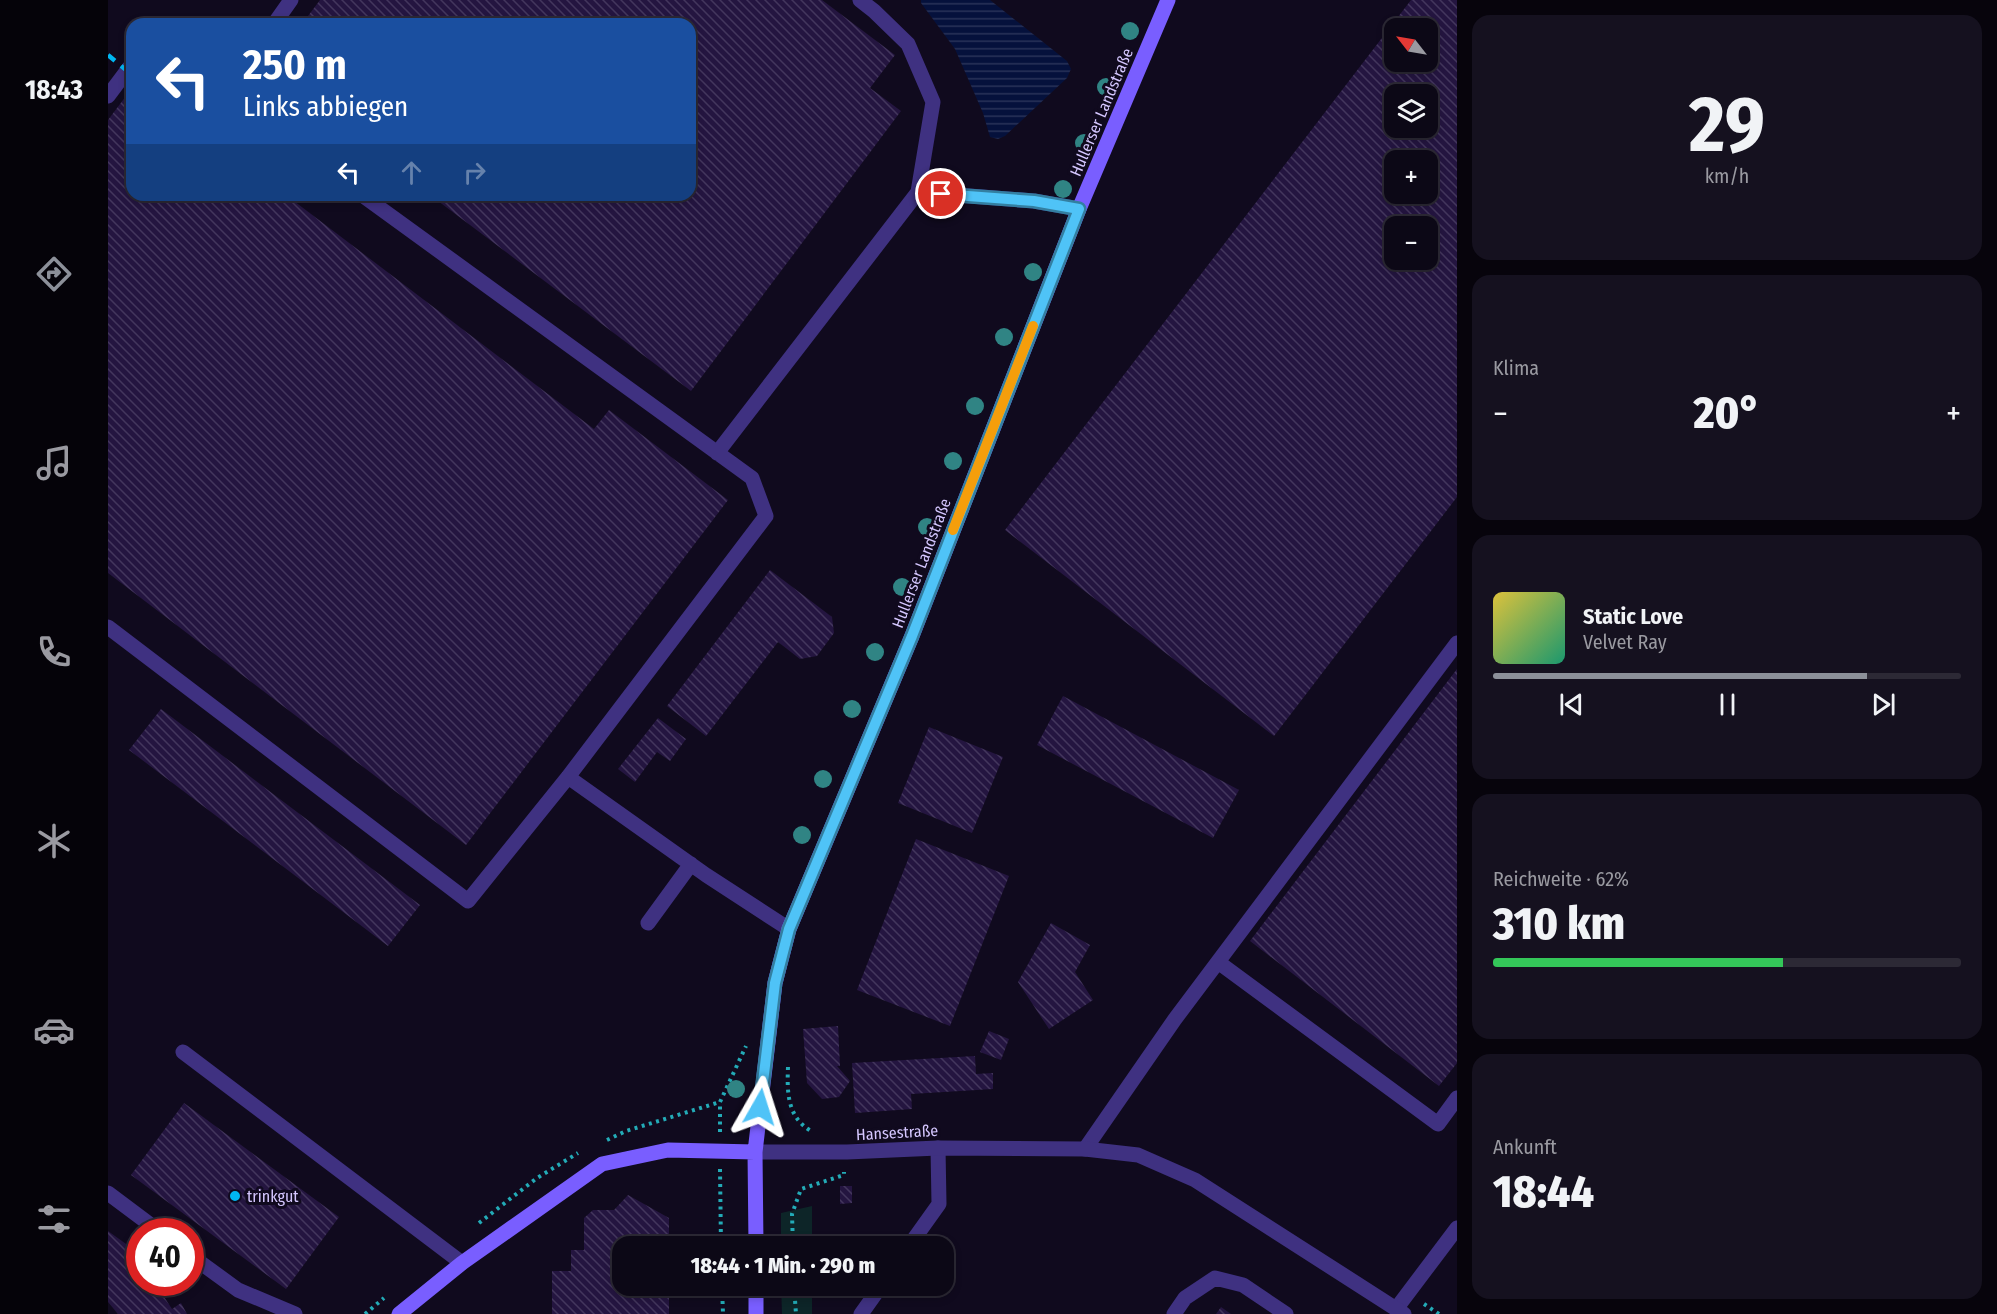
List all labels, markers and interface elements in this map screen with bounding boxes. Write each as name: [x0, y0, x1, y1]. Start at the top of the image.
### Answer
north arrow: [1384, 18, 1438, 72]
map controls: [1384, 18, 1438, 270]
text: 250 m: [243, 40, 347, 90]
icon: left: [144, 42, 222, 120]
street label: Hullerser Landstraße: [1066, 45, 1137, 179]
text: 18:43: [25, 74, 83, 106]
text: 29: [1689, 78, 1765, 172]
button: layers: [1384, 84, 1438, 138]
text: Links abbiegen: [243, 91, 408, 123]
button: +: [1384, 150, 1438, 204]
icon: left: [332, 156, 365, 189]
icon: ahead: [395, 156, 428, 189]
icon: right: [458, 156, 491, 189]
text: km/h: [1705, 164, 1749, 188]
pin: [915, 168, 966, 219]
icon: arrive: [924, 177, 957, 210]
button: −: [1384, 216, 1438, 270]
icon: directions: [33, 253, 75, 295]
text: Klima: [1493, 356, 1539, 380]
text: 20°: [1693, 386, 1760, 440]
text: −: [1493, 394, 1508, 434]
text: +: [1946, 394, 1961, 434]
icon: music: [33, 442, 75, 484]
street label: Hullerser Landstraße: [888, 496, 955, 631]
text: Static Love: [1583, 603, 1683, 630]
text: Velvet Ray: [1583, 630, 1667, 654]
icon: phone: [33, 631, 75, 673]
icon: previous: [1555, 688, 1588, 721]
icon: pause: [1711, 688, 1744, 721]
icon: next: [1867, 688, 1900, 721]
icon: climate: [33, 820, 75, 862]
text: Reichweite · 62%: [1493, 867, 1629, 891]
text: 310 km: [1493, 897, 1625, 951]
icon: car: [33, 1009, 75, 1051]
position arrow: [728, 1075, 792, 1139]
street label: Hansestraße: [855, 1121, 939, 1144]
text: Ankunft: [1493, 1135, 1557, 1159]
text: 18:44: [1493, 1165, 1594, 1219]
place label: trinkgut: [247, 1187, 299, 1206]
marker: trinkgut: [228, 1189, 242, 1203]
icon: filters: [33, 1198, 75, 1240]
speed limit sign: 40: [126, 1218, 204, 1296]
text: 18:44 · 1 Min. · 290 m: [691, 1252, 875, 1279]

